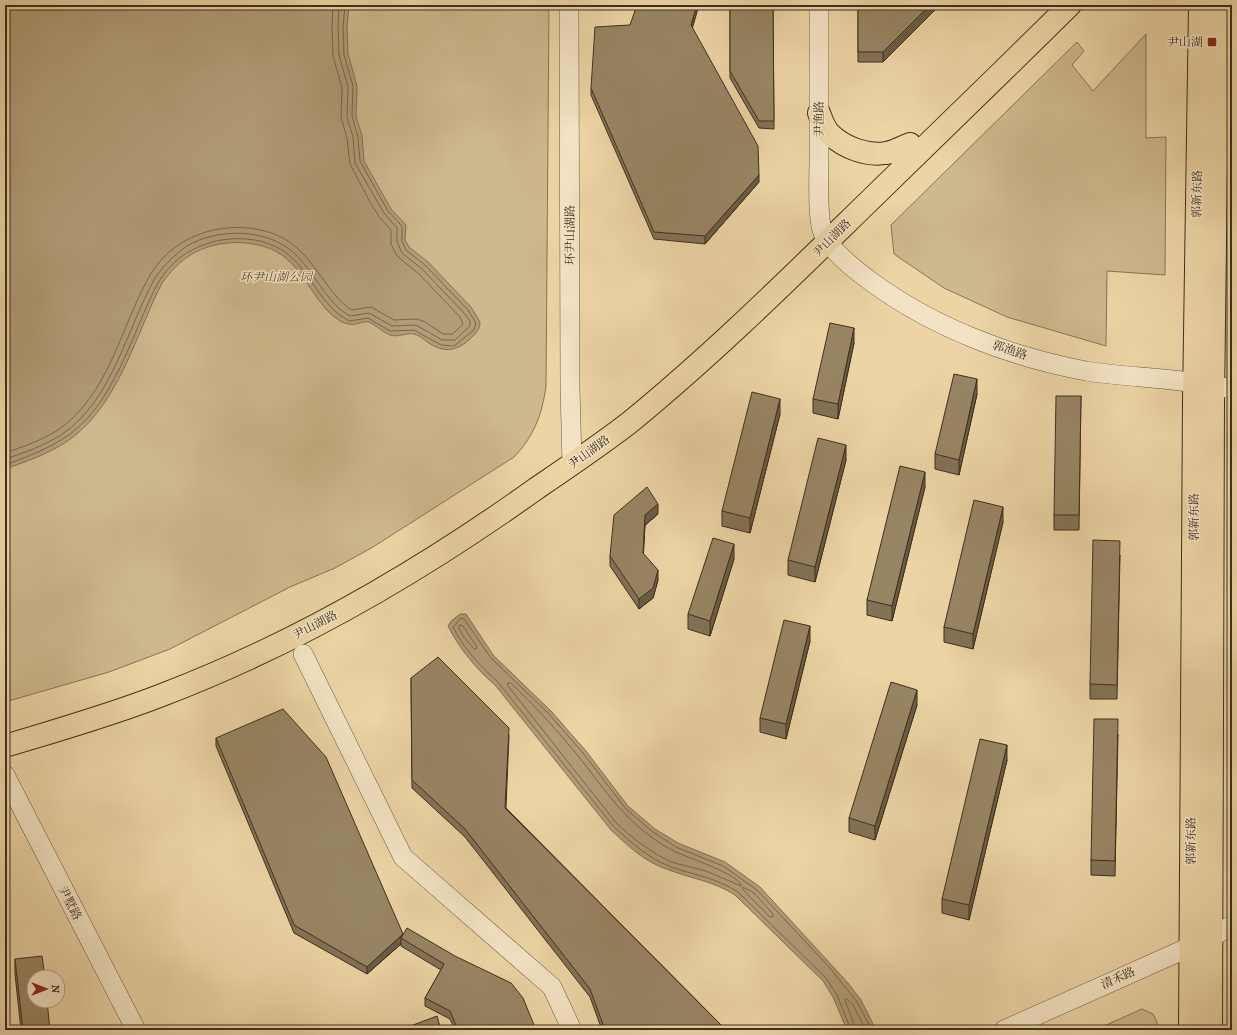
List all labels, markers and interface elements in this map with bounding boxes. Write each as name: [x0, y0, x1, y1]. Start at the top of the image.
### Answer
place label: 尹山湖: [1167, 35, 1203, 49]
marker: 尹山湖: [1206, 36, 1218, 48]
street label: 尹渔路: [812, 101, 826, 137]
street label: 郭新东路: [1190, 170, 1204, 218]
street label: 环尹山湖路: [563, 205, 577, 265]
street label: 尹山湖路: [810, 216, 854, 260]
park label: 环尹山湖公园: [240, 270, 314, 284]
street label: 郭渔路: [991, 338, 1029, 362]
street label: 尹山湖路: [565, 432, 613, 472]
street label: 郭新东路: [1187, 493, 1201, 541]
street label: 尹山湖路: [290, 608, 340, 642]
street label: 郭新东路: [1184, 817, 1198, 865]
street label: 尹墅路: [56, 884, 84, 922]
street label: 清禾路: [1099, 964, 1137, 992]
north arrow: [26, 969, 66, 1009]
text: N: [49, 985, 62, 994]

